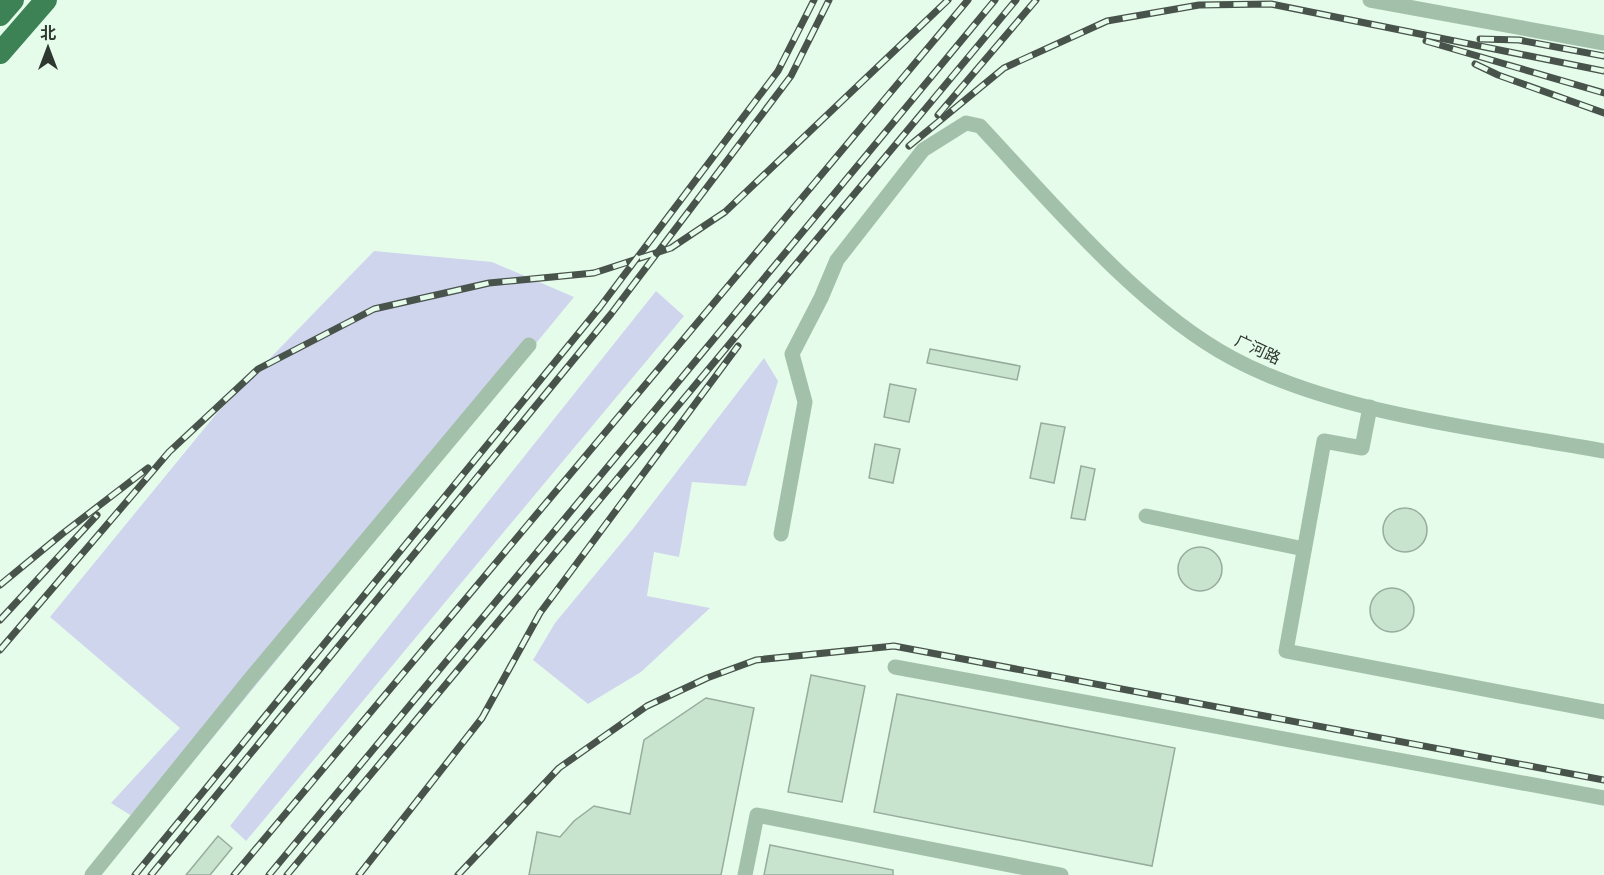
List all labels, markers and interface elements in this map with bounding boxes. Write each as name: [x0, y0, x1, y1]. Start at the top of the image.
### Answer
north arrow: [18, 18, 78, 78]
text: 北: [40, 25, 56, 42]
street label: 广河路: [1232, 332, 1283, 367]

